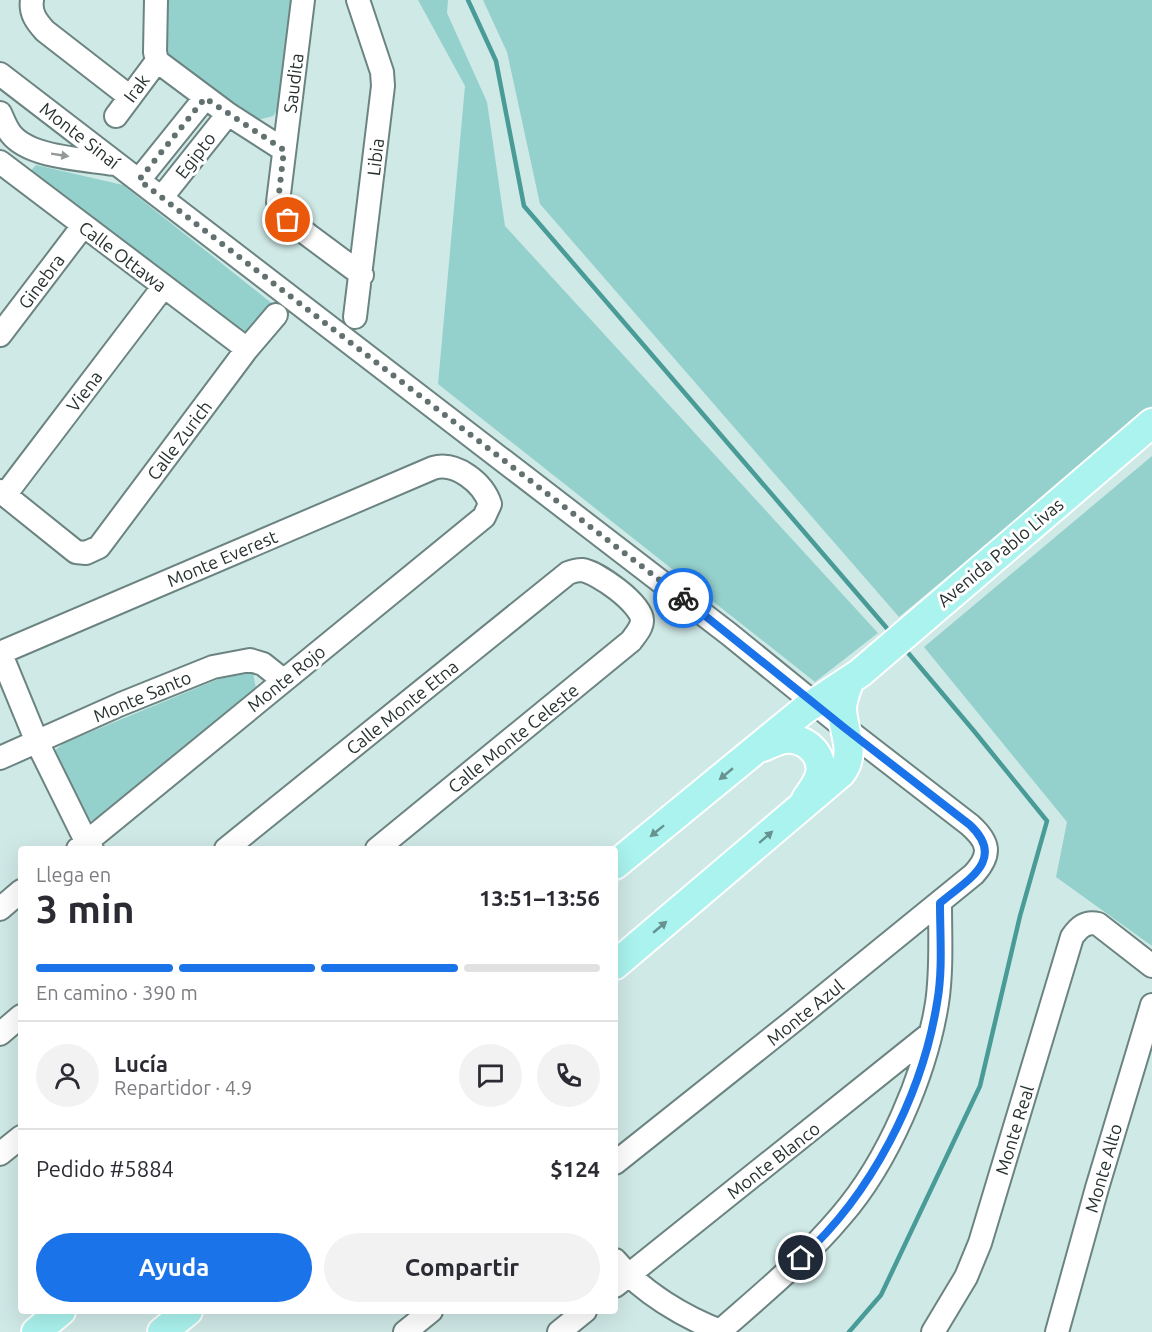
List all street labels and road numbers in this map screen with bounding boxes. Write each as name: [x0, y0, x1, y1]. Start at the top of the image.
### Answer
street label: Saudita: [279, 52, 307, 114]
street label: Irak: [119, 70, 153, 106]
street label: Monte Sinaí: [36, 98, 124, 173]
street label: Egipto: [171, 128, 219, 182]
street label: Libia: [363, 137, 387, 177]
street label: Calle Ottawa: [75, 217, 171, 295]
street label: Ginebra: [14, 250, 68, 312]
street label: Viena: [62, 367, 106, 415]
street label: Calle Zurich: [143, 396, 215, 484]
street label: Avenida Pablo Livas: [933, 494, 1067, 610]
street label: Monte Everest: [164, 526, 280, 590]
street label: Monte Rojo: [243, 641, 329, 715]
street label: Calle Monte Etna: [342, 656, 462, 758]
street label: Monte Santo: [90, 666, 194, 726]
street label: Calle Monte Celeste: [444, 679, 582, 797]
street label: Monte Azul: [763, 975, 848, 1049]
street label: Monte Real: [991, 1083, 1037, 1177]
street label: Monte Blanco: [723, 1118, 823, 1202]
street label: Monte Alto: [1081, 1121, 1125, 1215]

